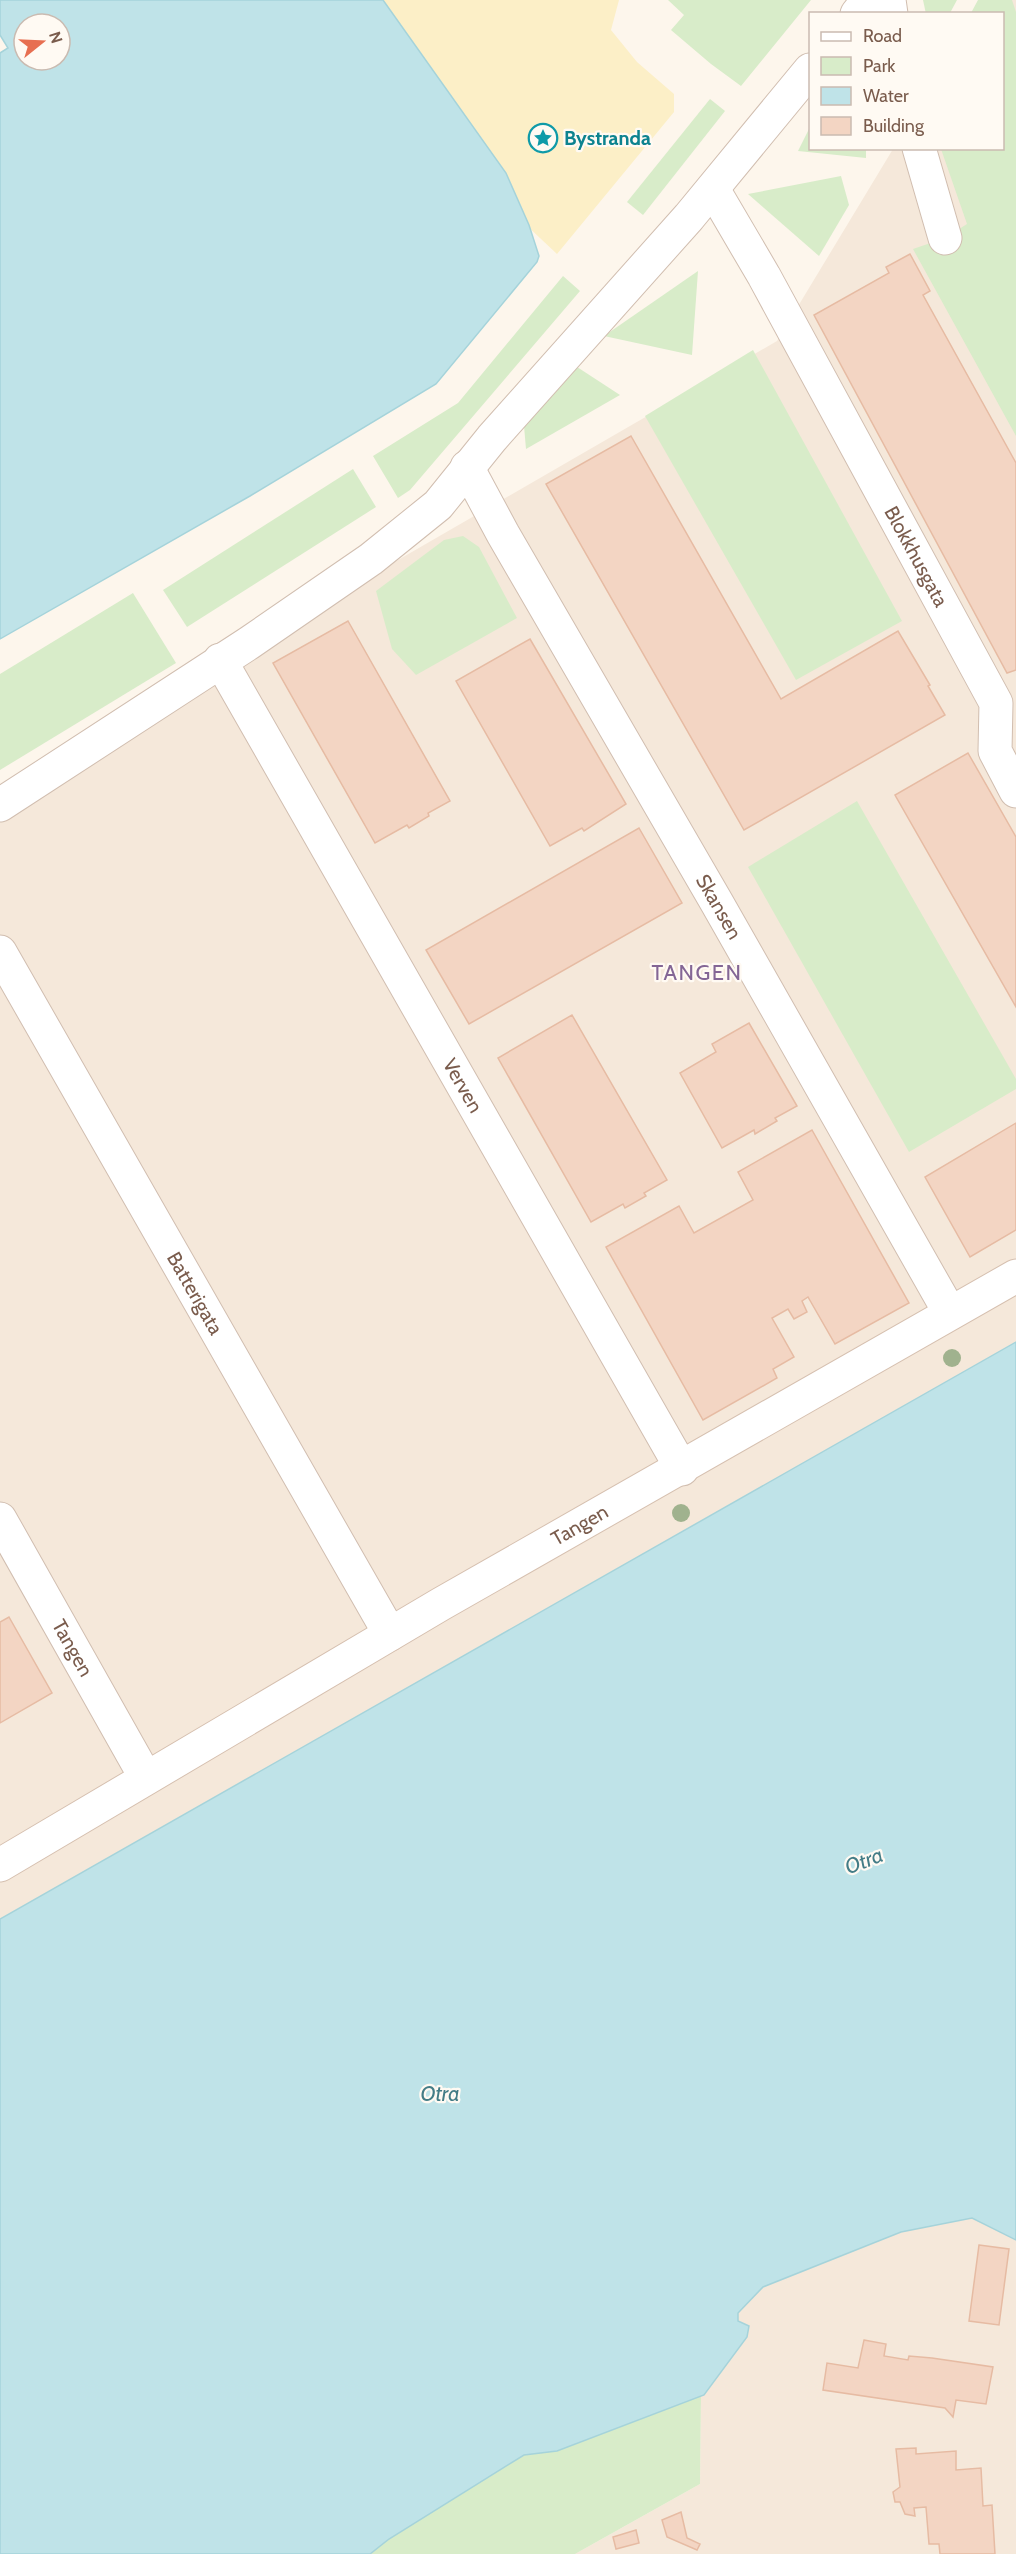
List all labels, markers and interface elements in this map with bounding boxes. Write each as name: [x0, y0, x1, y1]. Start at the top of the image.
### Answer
north arrow: [12, 12, 72, 72]
legend: [809, 12, 1004, 150]
text: Road: [863, 25, 902, 47]
text: N: [45, 29, 67, 46]
text: Park: [863, 55, 896, 77]
text: Water: [863, 85, 909, 107]
text: Building: [863, 115, 925, 137]
place icon: Bystranda: [527, 122, 559, 154]
place label: Bystranda: [564, 126, 651, 150]
street label: Blokkhusgata: [879, 502, 954, 611]
street label: Skansen: [691, 870, 747, 944]
district label: TANGEN: [651, 959, 743, 986]
street label: Verven: [438, 1054, 488, 1117]
street label: Batterigata: [162, 1248, 228, 1339]
street label: Tangen: [547, 1499, 612, 1551]
street label: Tangen: [47, 1615, 98, 1681]
water label: Otra: [841, 1842, 886, 1879]
water label: Otra: [421, 2081, 459, 2106]

